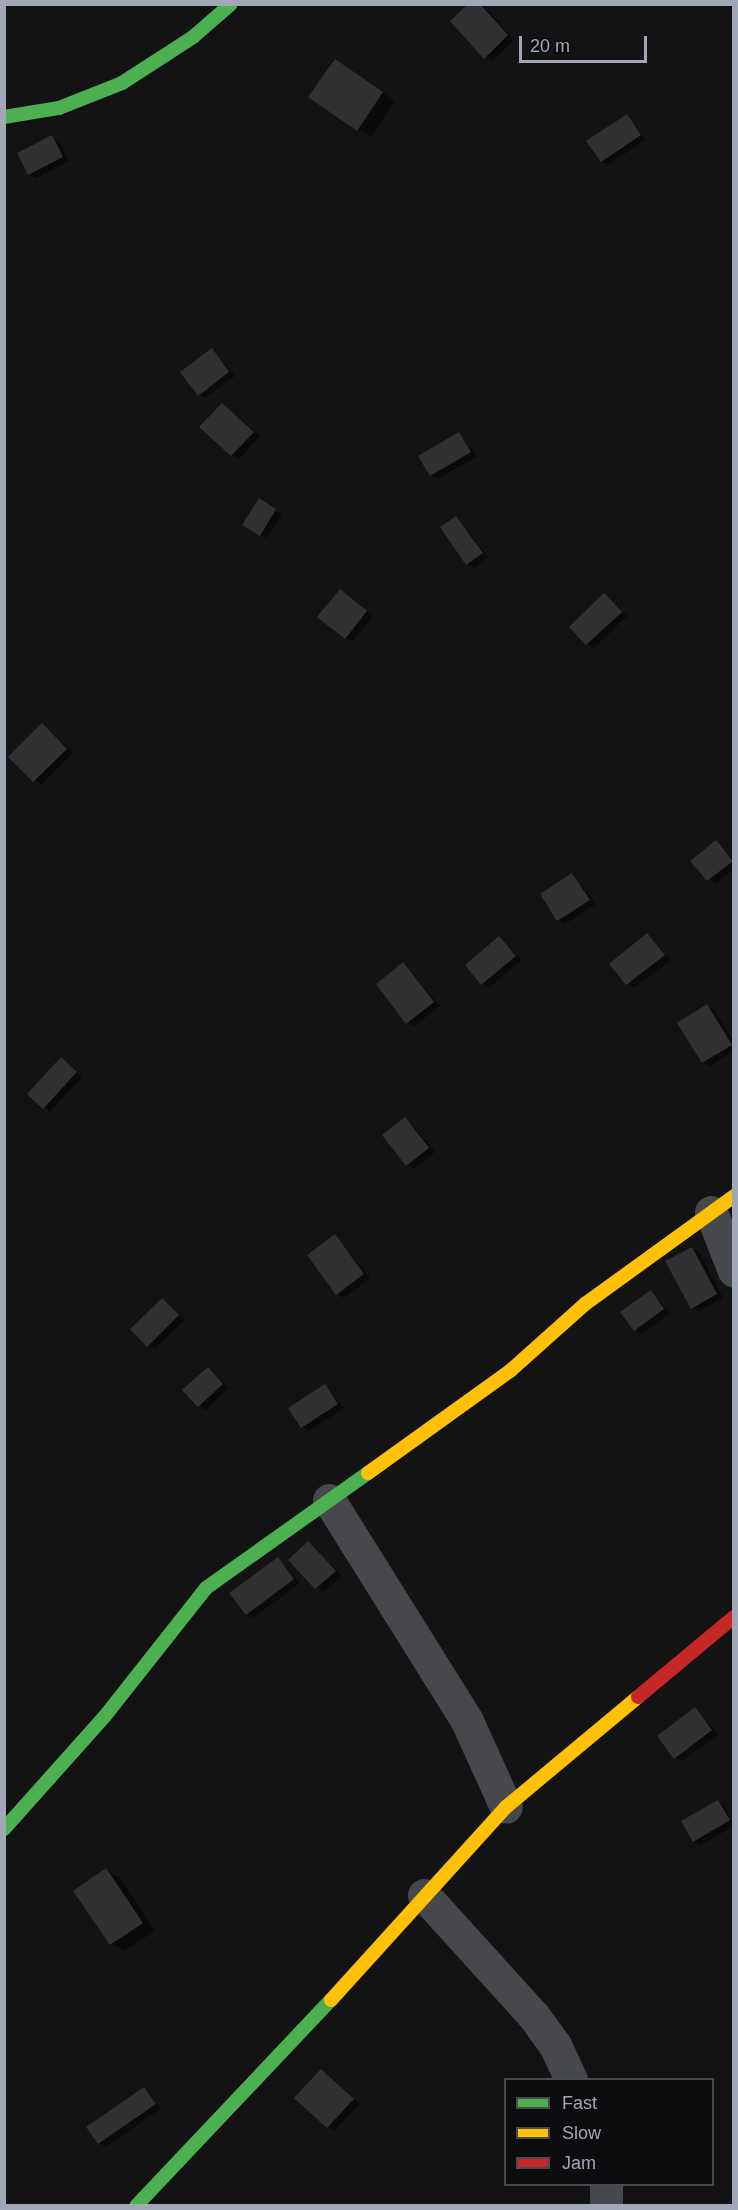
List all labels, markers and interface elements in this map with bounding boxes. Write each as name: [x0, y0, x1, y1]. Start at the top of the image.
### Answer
scale bar: [522, 24, 650, 62]
text: 20 m: [530, 36, 570, 56]
legend: [504, 2078, 714, 2186]
text: Fast: [562, 2093, 597, 2113]
text: Slow: [562, 2123, 601, 2143]
text: Jam: [562, 2153, 596, 2173]

